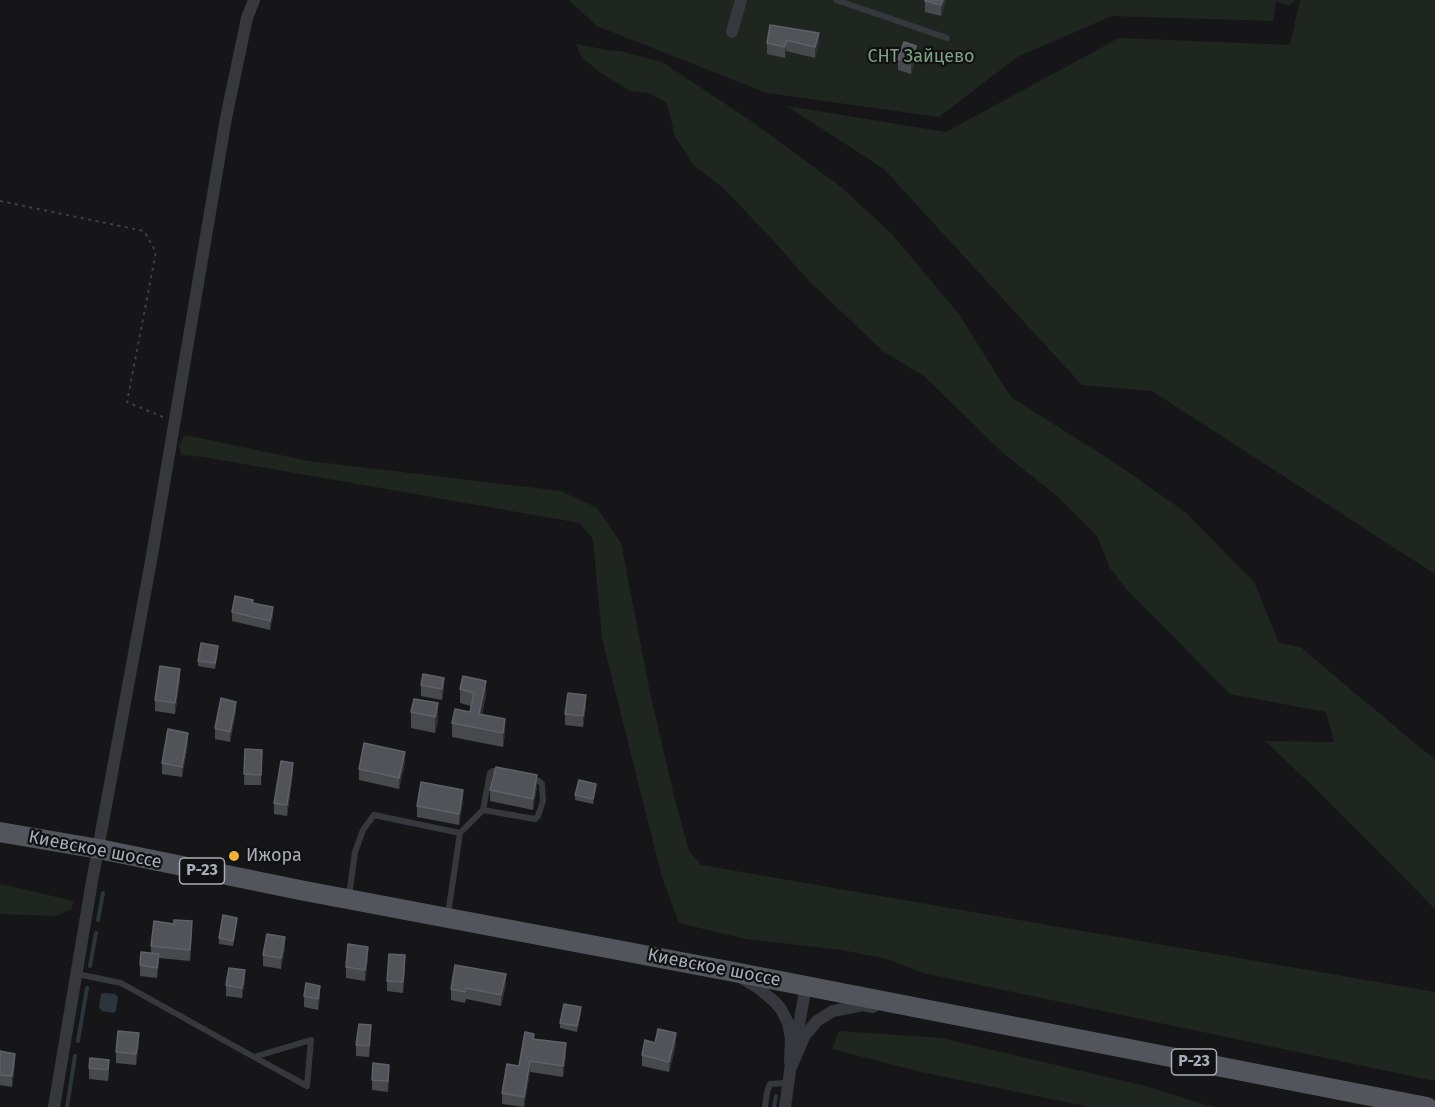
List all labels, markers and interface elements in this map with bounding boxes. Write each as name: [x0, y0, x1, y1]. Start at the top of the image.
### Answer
park label: СНТ Зайцево: [867, 46, 975, 68]
street label: Киевское шоссе: [27, 826, 163, 874]
place label: Ижора: [246, 845, 302, 867]
marker: Ижора: [227, 849, 241, 863]
road number: Р-23: [180, 858, 224, 884]
street label: Киевское шоссе: [646, 944, 782, 992]
road number: Р-23: [1172, 1049, 1216, 1075]

